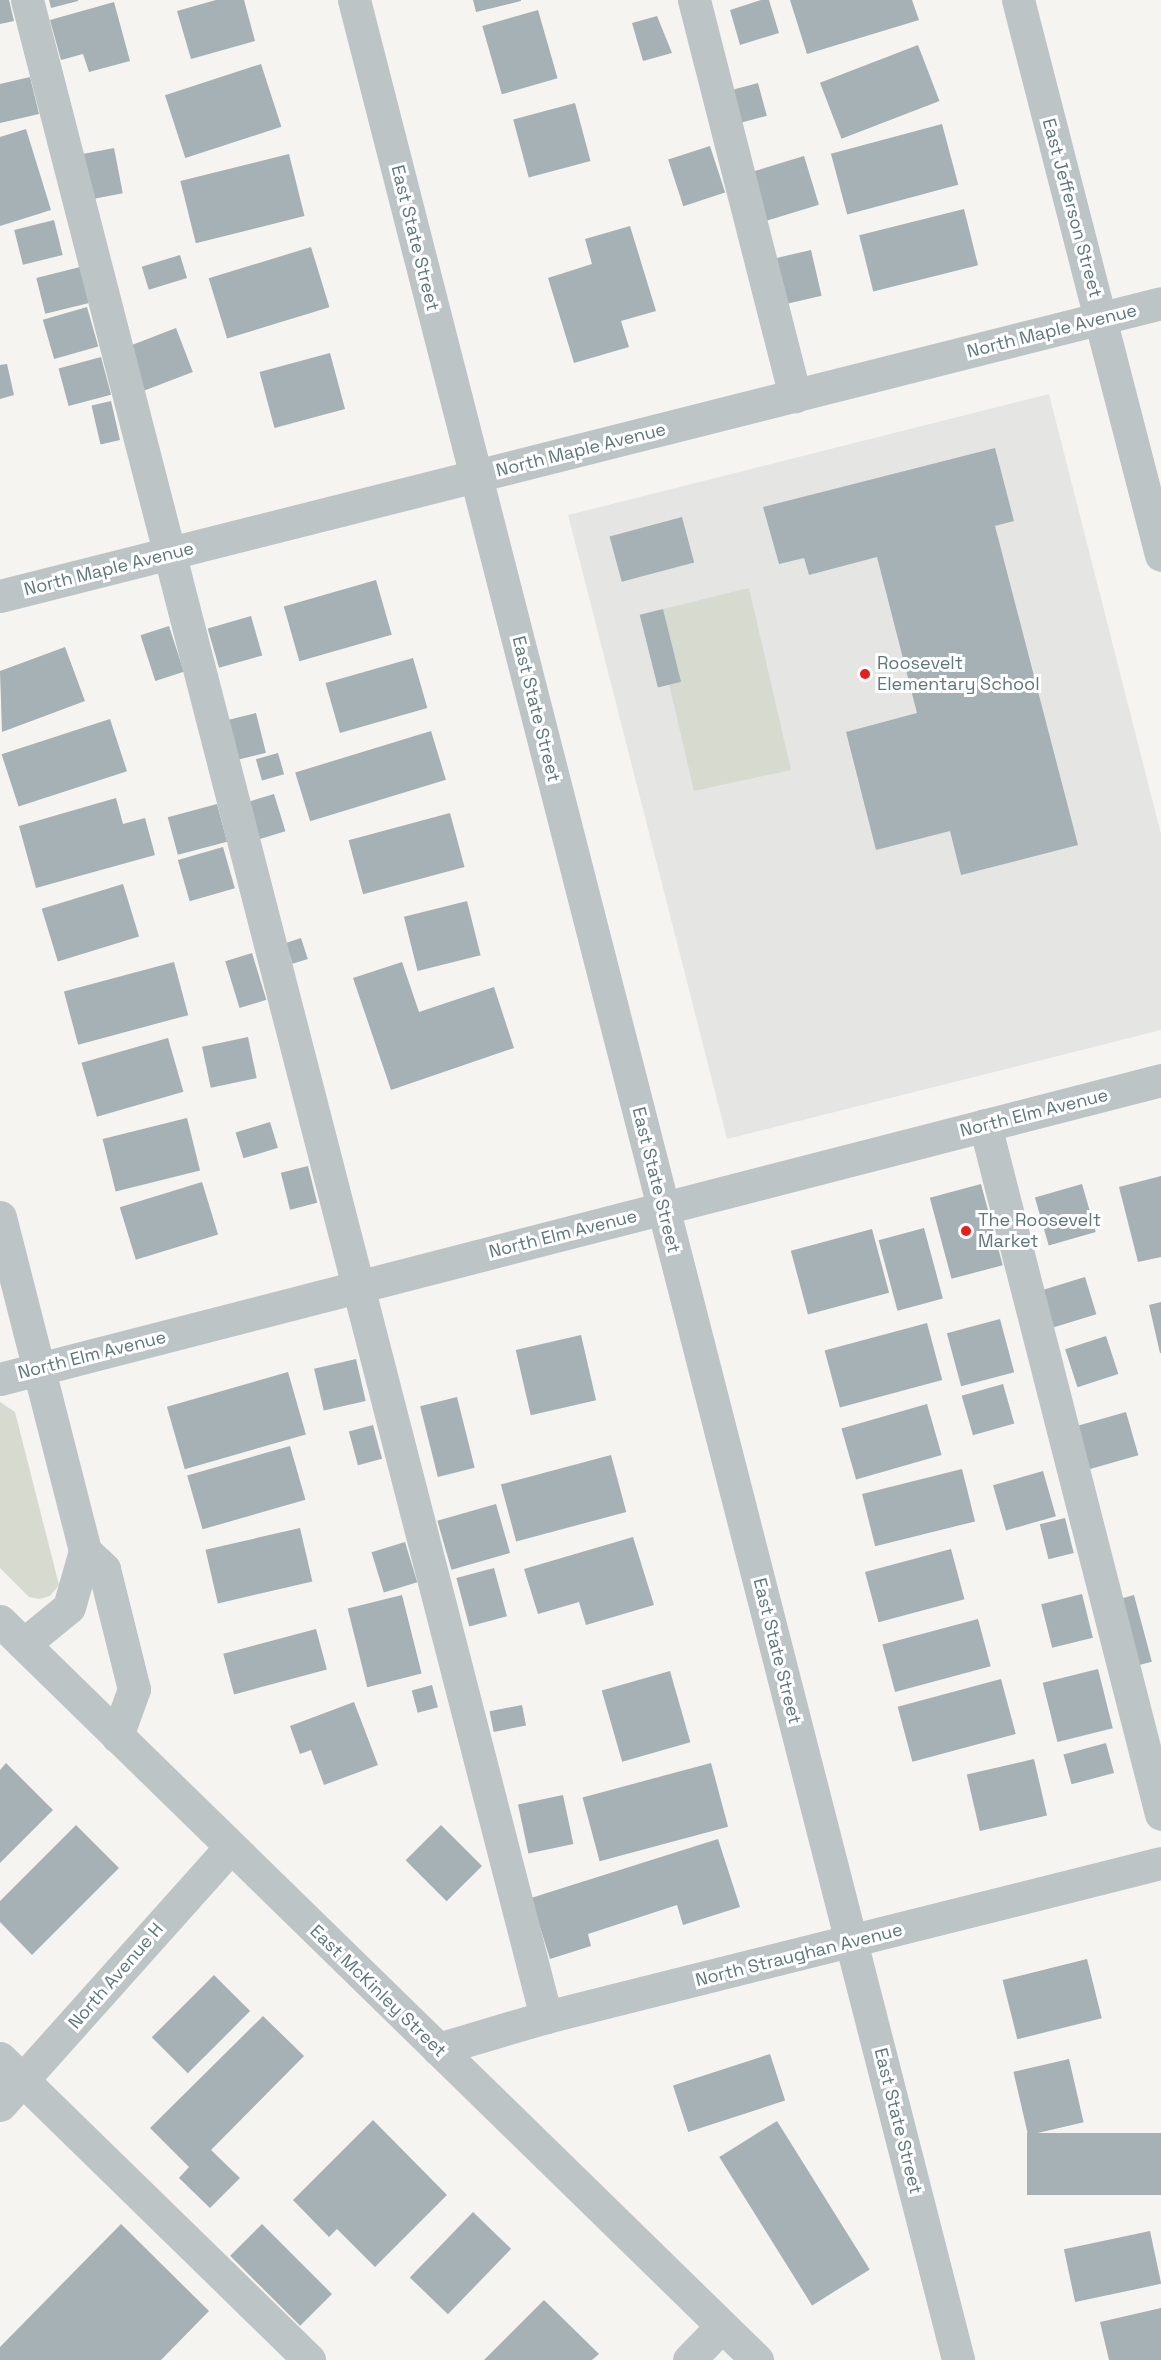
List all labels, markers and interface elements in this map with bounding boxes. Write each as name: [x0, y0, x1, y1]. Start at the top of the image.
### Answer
street label: East Jefferson Street: [1038, 116, 1106, 300]
street label: East State Street: [386, 163, 444, 313]
street label: North Maple Avenue: [965, 299, 1139, 363]
street label: North Maple Avenue: [494, 418, 668, 482]
street label: North Maple Avenue: [22, 537, 196, 601]
street label: East State Street: [507, 634, 565, 784]
place label: Roosevelt Elementary School: [877, 653, 1040, 696]
marker: Roosevelt Elementary School: [858, 667, 872, 681]
street label: North Elm Avenue: [958, 1084, 1110, 1142]
street label: East State Street: [627, 1105, 685, 1255]
street label: North Elm Avenue: [487, 1205, 639, 1263]
place label: The Roosevelt Market: [978, 1210, 1101, 1252]
marker: The Roosevelt Market: [959, 1224, 973, 1238]
street label: North Elm Avenue: [16, 1326, 168, 1384]
street label: East State Street: [748, 1576, 806, 1726]
street label: North Avenue H: [64, 1918, 168, 2034]
street label: North Straughan Avenue: [693, 1919, 905, 1991]
street label: East McKinley Street: [305, 1920, 451, 2062]
street label: East State Street: [869, 2046, 927, 2196]

